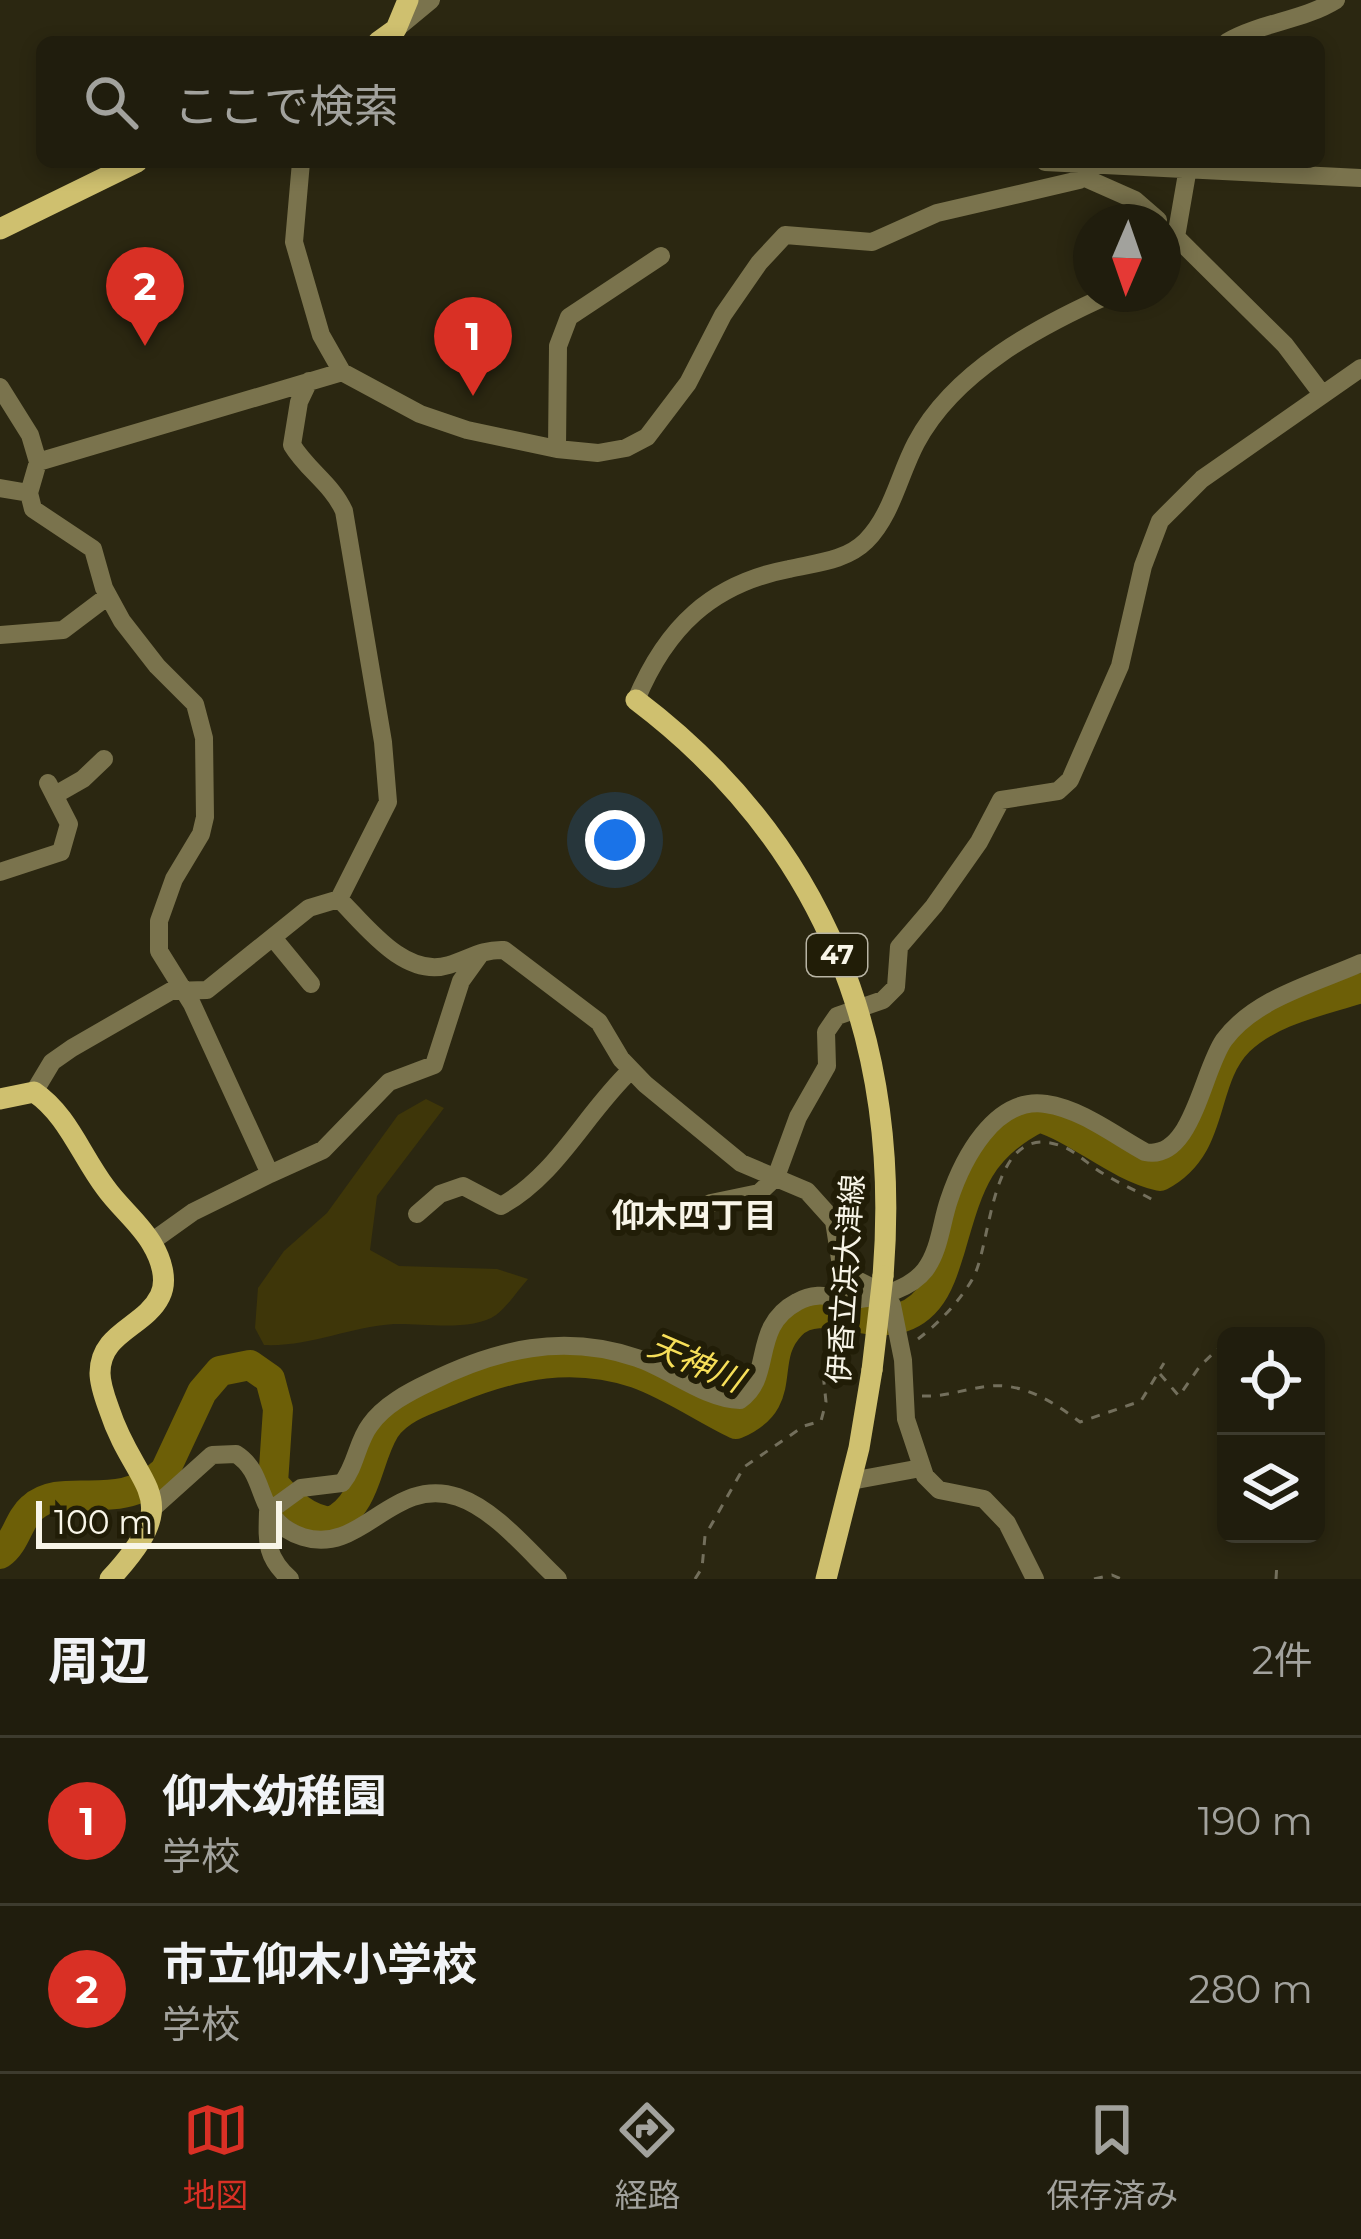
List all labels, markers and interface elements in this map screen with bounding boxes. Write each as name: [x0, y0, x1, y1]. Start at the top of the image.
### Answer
search box: [36, 36, 1325, 168]
icon: search: [78, 69, 144, 135]
text: ここで検索: [174, 78, 399, 133]
north arrow: [1073, 204, 1181, 312]
pin: 2: [106, 247, 184, 346]
pin: 1: [434, 297, 512, 396]
your location: [585, 810, 645, 870]
road number: 47: [807, 934, 867, 976]
street label: 伊香立浜大津線: [820, 1173, 871, 1385]
district label: 仰木四丁目: [612, 1195, 777, 1235]
water label: 天神川: [643, 1324, 752, 1401]
map controls: [1217, 1327, 1325, 1543]
button: locate: [1217, 1327, 1325, 1435]
button: layers: [1217, 1435, 1325, 1543]
scale bar: [36, 1495, 282, 1548]
text: 100 m: [54, 1502, 153, 1542]
text: 周辺: [48, 1630, 150, 1692]
text: 2件: [1252, 1636, 1313, 1684]
text: 仰木幼稚園: [162, 1768, 387, 1823]
text: 1: [79, 1797, 95, 1845]
text: 190 m: [1198, 1797, 1313, 1845]
text: 学校: [162, 1832, 240, 1880]
text: 市立仰木小学校: [162, 1936, 477, 1991]
text: 2: [75, 1965, 99, 2013]
text: 280 m: [1189, 1965, 1313, 2013]
text: 学校: [162, 2000, 240, 2048]
tab: 地図: [183, 2097, 249, 2217]
tab: 経路: [614, 2097, 680, 2217]
tab: 保存済み: [1046, 2097, 1178, 2217]

